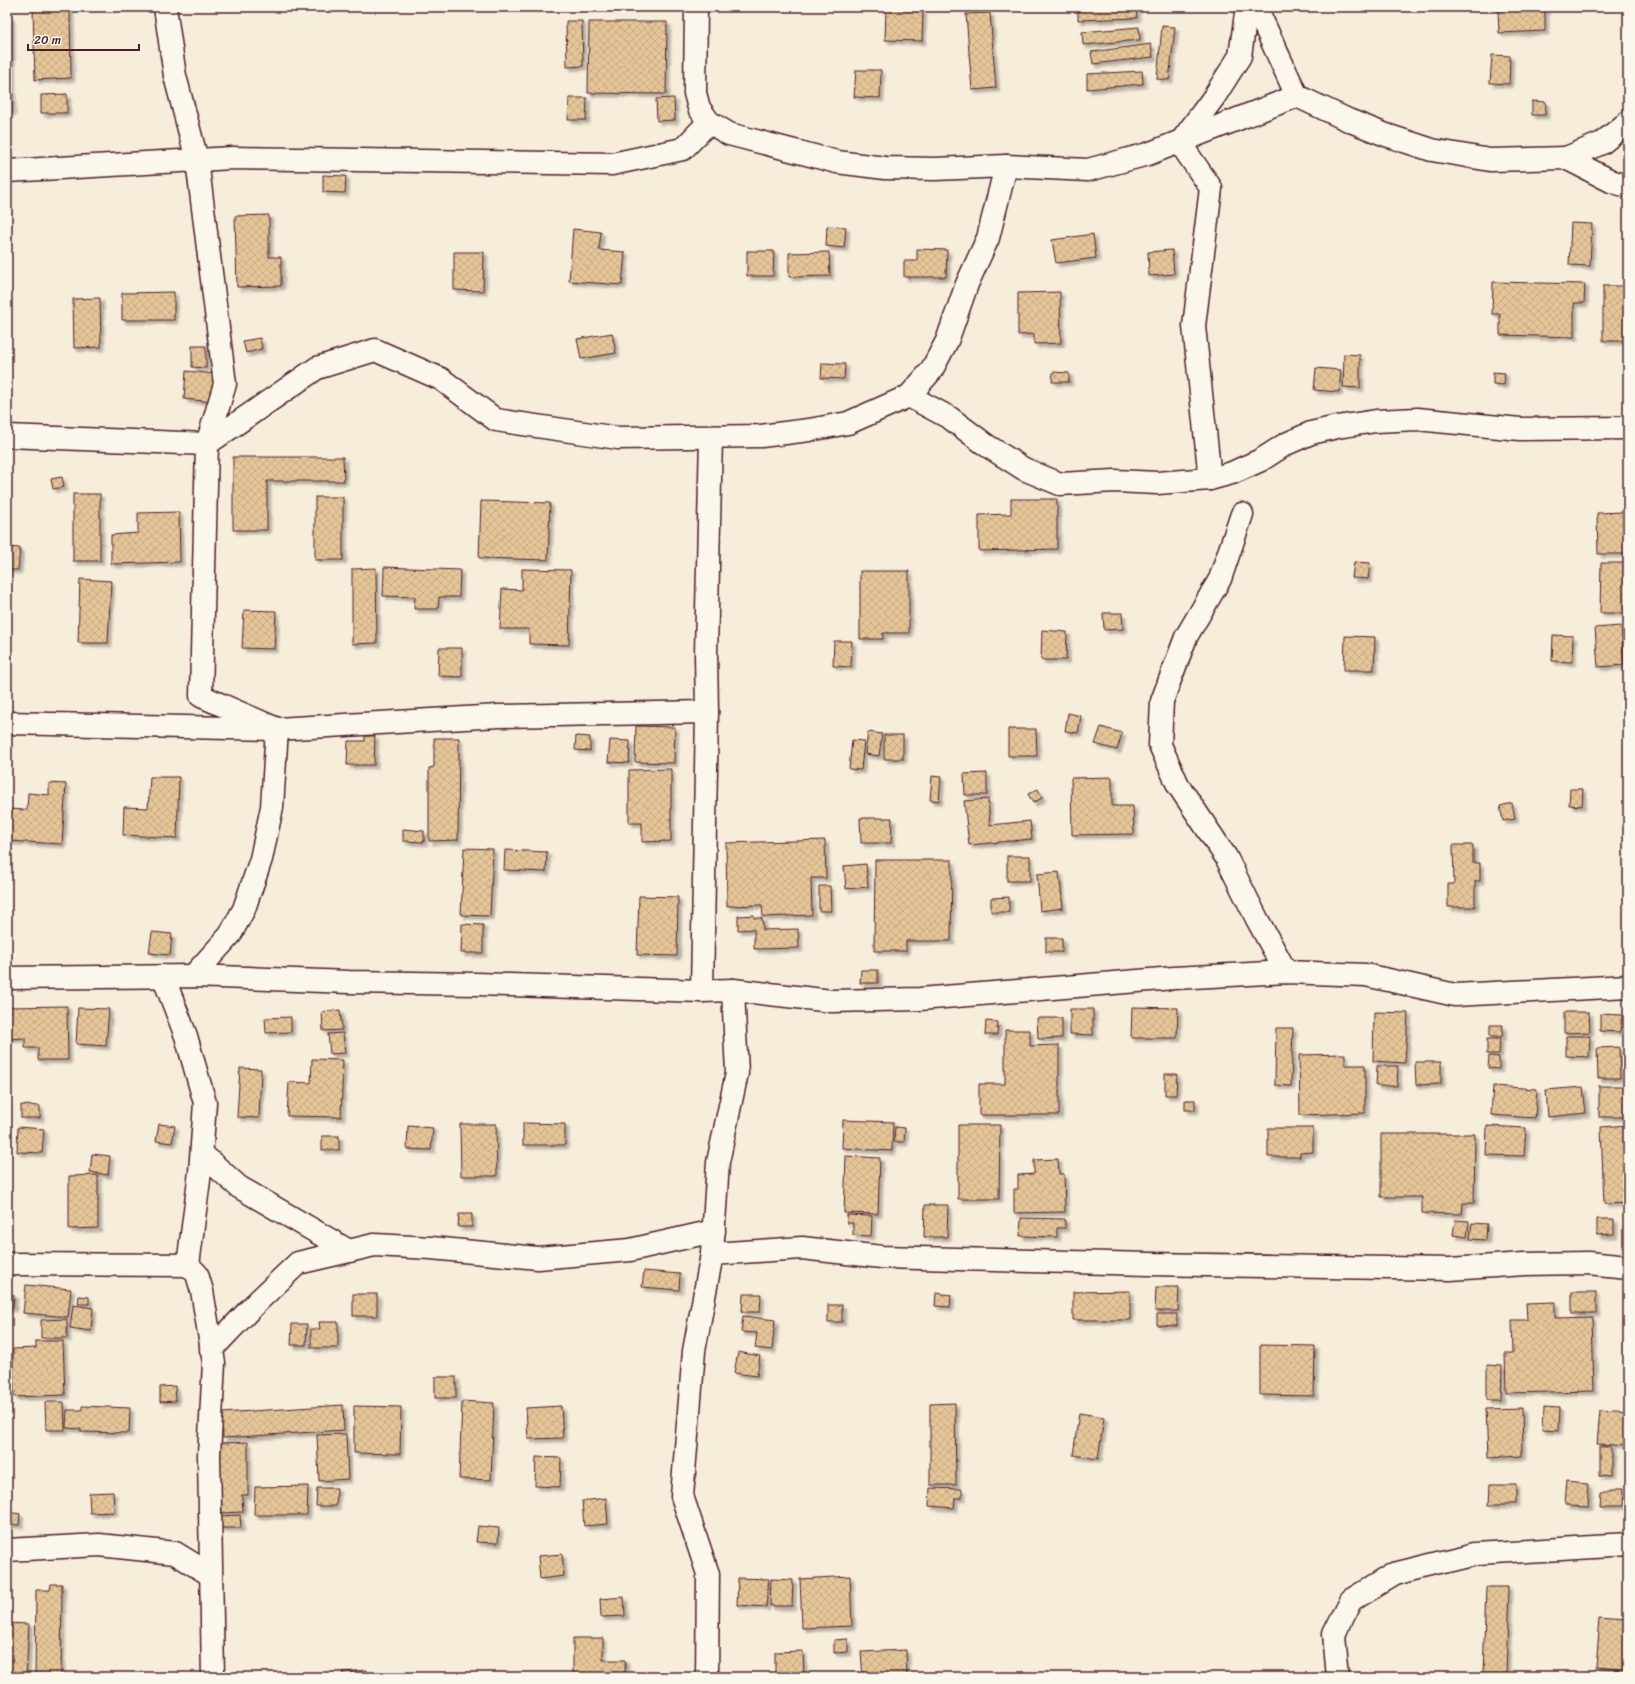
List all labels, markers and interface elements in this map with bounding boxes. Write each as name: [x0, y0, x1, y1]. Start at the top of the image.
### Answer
scale bar: [28, 26, 139, 52]
text: 20 m: [34, 29, 61, 51]

